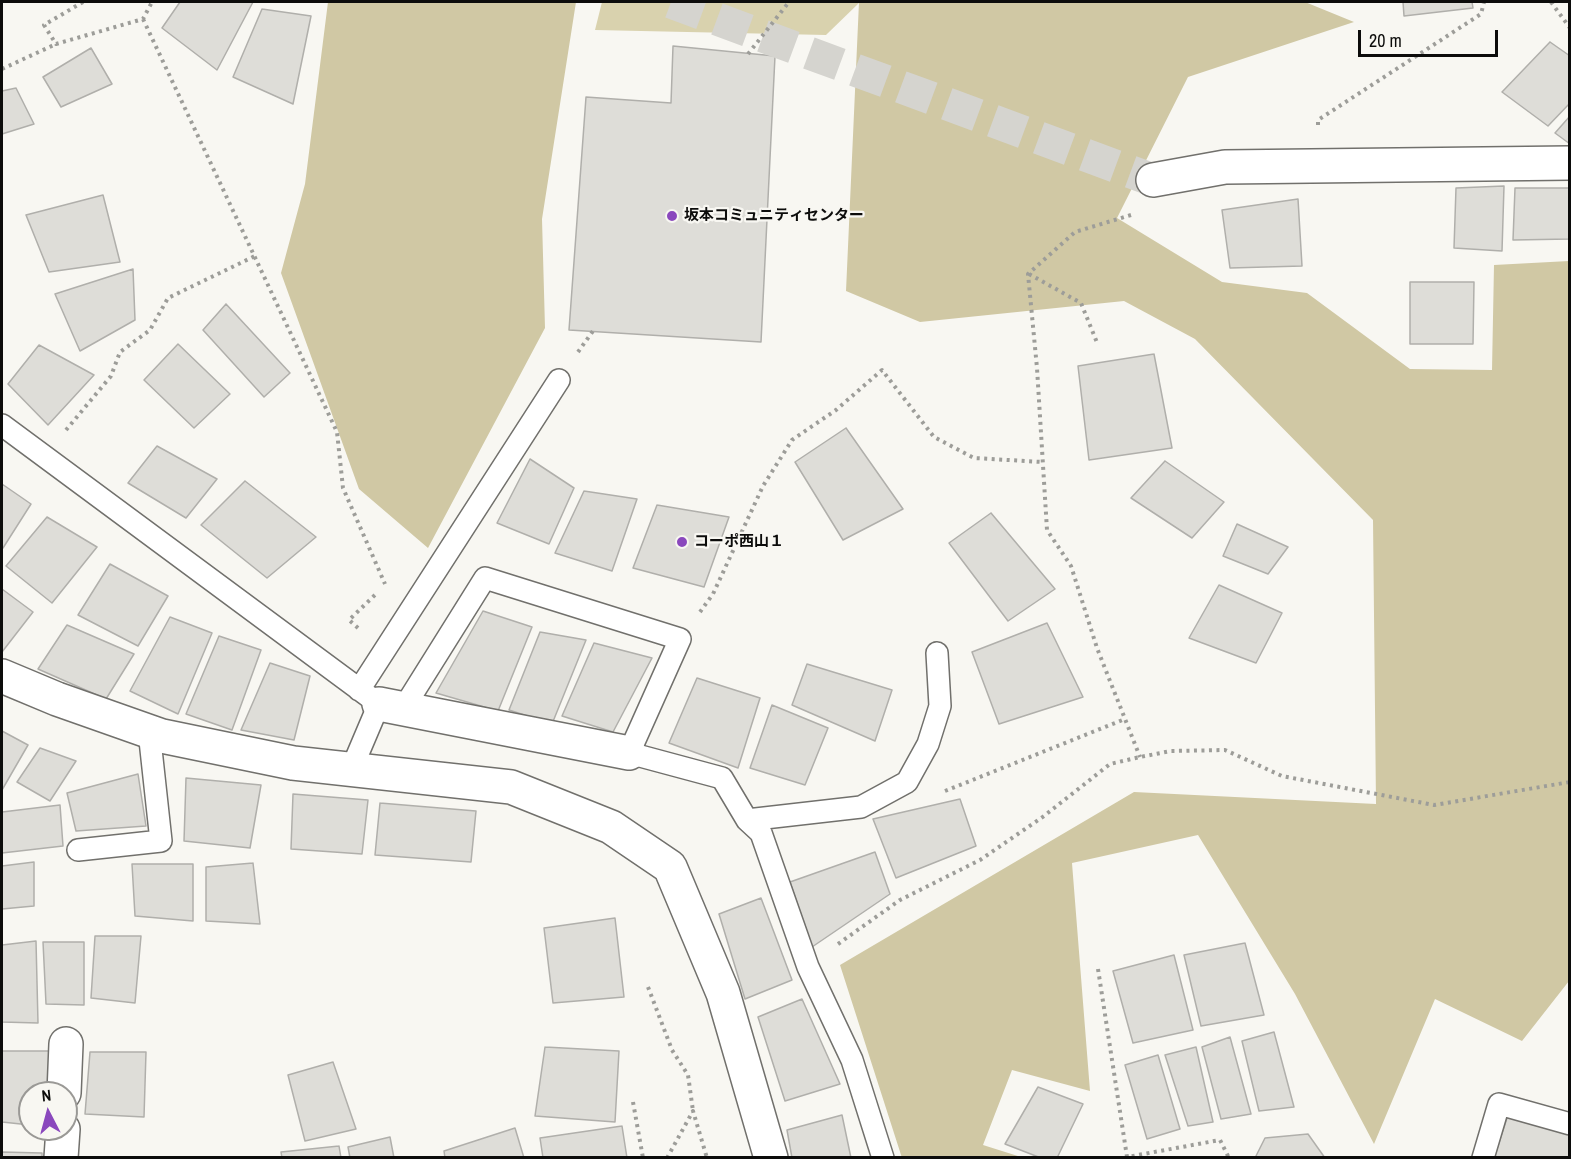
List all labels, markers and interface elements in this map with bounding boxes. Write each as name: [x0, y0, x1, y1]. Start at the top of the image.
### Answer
scale bar: [1361, 18, 1500, 56]
text: 20 m: [1369, 28, 1402, 53]
place label: 坂本コミュニティセンター: [684, 207, 864, 225]
marker: 坂本コミュニティセンター: [665, 209, 679, 223]
place label: コーポ西山１: [694, 533, 784, 551]
marker: コーポ西山１: [675, 535, 689, 549]
north arrow: [18, 1081, 78, 1141]
text: N: [40, 1084, 52, 1107]

